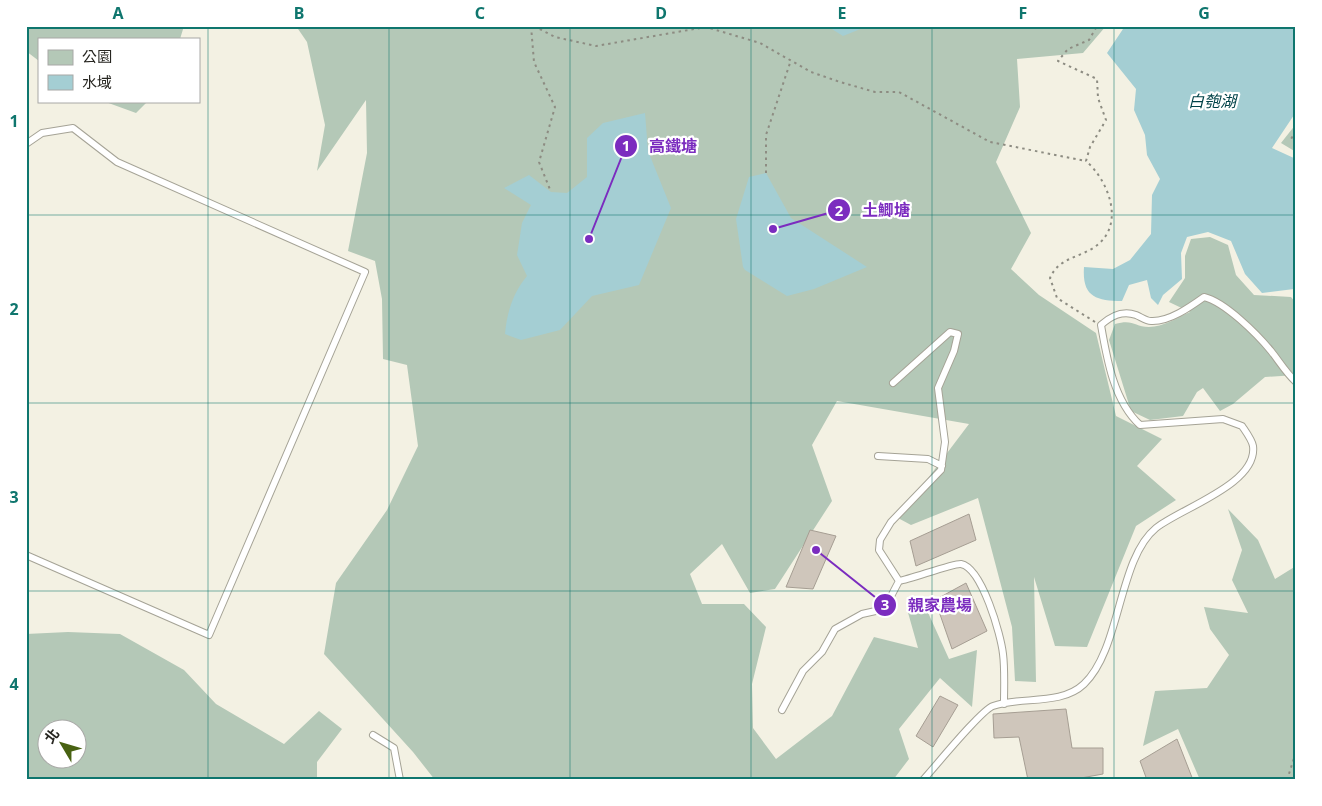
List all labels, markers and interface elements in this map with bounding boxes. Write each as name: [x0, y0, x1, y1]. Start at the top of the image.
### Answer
text: A: [112, 2, 124, 24]
text: B: [294, 2, 304, 24]
text: C: [475, 2, 485, 24]
text: D: [655, 2, 667, 24]
text: E: [838, 2, 847, 24]
text: F: [1019, 2, 1027, 24]
text: G: [1198, 2, 1210, 24]
legend: [38, 38, 200, 102]
text: 公園: [82, 46, 112, 66]
text: 水域: [82, 72, 112, 92]
water label: 白匏湖: [1188, 90, 1239, 112]
text: 1: [9, 110, 19, 132]
callout: 高鐵塘: [614, 130, 707, 161]
text: 1: [622, 135, 630, 155]
text: 高鐵塘: [649, 135, 697, 157]
callout: 土鯽塘: [827, 195, 920, 226]
text: 土鯽塘: [862, 199, 910, 221]
text: 2: [835, 200, 844, 220]
text: 2: [9, 298, 19, 320]
text: 3: [9, 486, 19, 508]
callout: 親家農場: [873, 589, 982, 620]
text: 3: [881, 594, 889, 614]
text: 親家農場: [908, 594, 972, 616]
text: 4: [9, 673, 19, 695]
north arrow: [38, 718, 88, 768]
text: 北: [40, 724, 63, 747]

